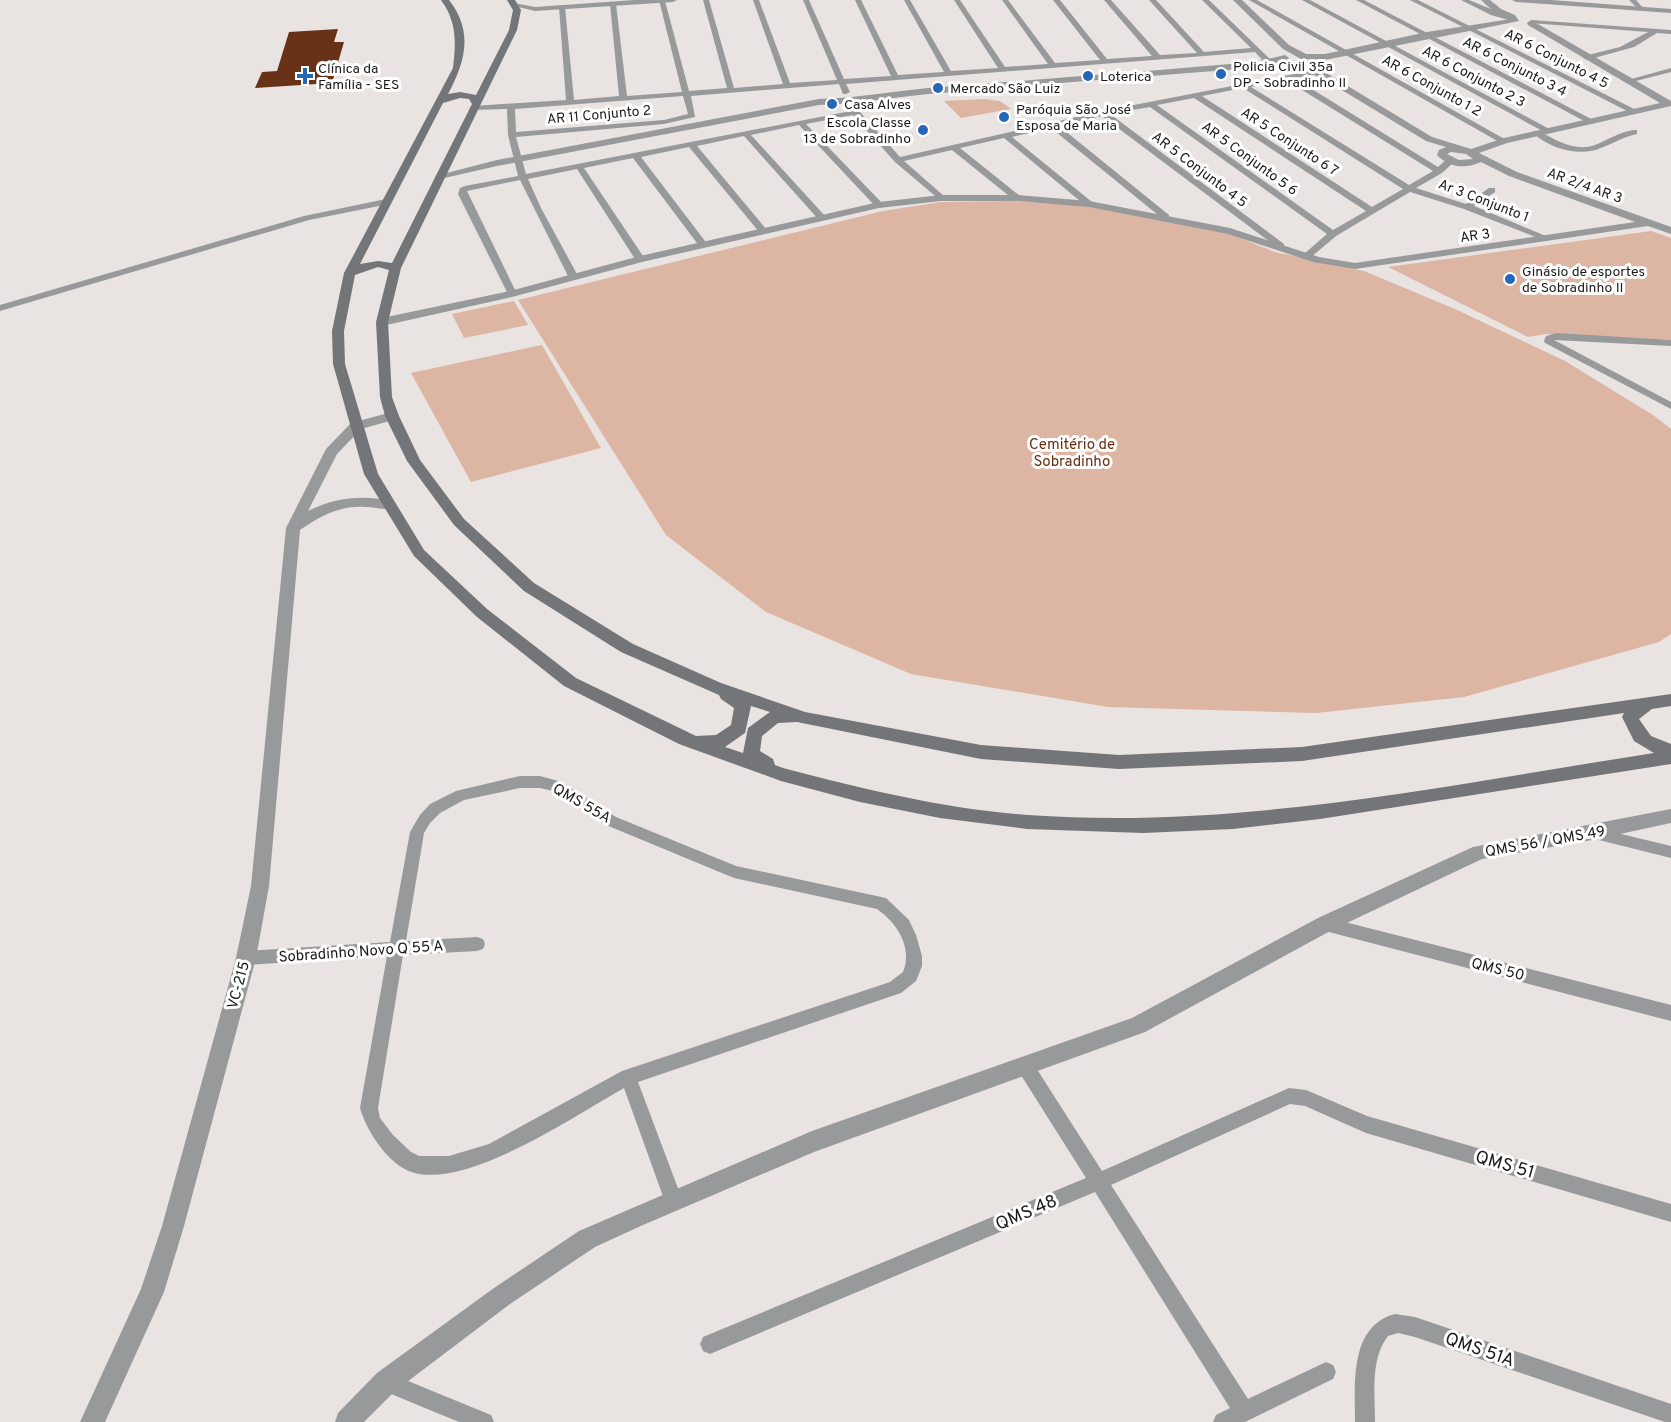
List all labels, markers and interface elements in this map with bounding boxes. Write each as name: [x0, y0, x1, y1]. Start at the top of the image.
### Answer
street label: AR 6 Conjunto 4 5: [1501, 26, 1611, 93]
street label: AR 6 Conjunto 3 4: [1459, 34, 1569, 101]
street label: AR 6 Conjunto 2 3: [1419, 43, 1528, 112]
street label: AR 6 Conjunto 1 2: [1379, 52, 1484, 121]
place label: Policia Civil 35a DP - Sobradinho II: [1233, 59, 1346, 92]
place label: Clínica da Família - SES: [318, 61, 399, 94]
marker: Clínica da Família - SES: [296, 67, 314, 85]
marker: Policia Civil 35a DP - Sobradinho II: [1214, 67, 1228, 81]
marker: Loterica: [1081, 69, 1095, 83]
place label: Loterica: [1100, 69, 1151, 86]
marker: Mercado São Luiz: [931, 81, 945, 95]
place label: Mercado São Luiz: [950, 81, 1061, 98]
marker: Casa Alves: [825, 97, 839, 111]
place label: Casa Alves: [844, 97, 911, 114]
street label: AR 11 Conjunto 2: [546, 102, 652, 129]
place label: Paróquia São José Esposa de Maria: [1016, 102, 1131, 135]
street label: AR 5 Conjunto 6 7: [1237, 104, 1341, 180]
marker: Paróquia São José Esposa de Maria: [997, 110, 1011, 124]
place label: Escola Classe 13 de Sobradinho: [804, 115, 911, 148]
street label: AR 5 Conjunto 5 6: [1198, 119, 1301, 200]
marker: Escola Classe 13 de Sobradinho: [916, 123, 930, 137]
street label: AR 5 Conjunto 4 5: [1148, 129, 1250, 212]
street label: AR 2/4 AR 3: [1544, 165, 1624, 208]
street label: Ar 3 Conjunto 1: [1436, 176, 1531, 227]
street label: AR 3: [1459, 226, 1491, 247]
place label: Ginásio de esportes de Sobradinho II: [1522, 264, 1645, 297]
marker: Ginásio de esportes de Sobradinho II: [1503, 272, 1517, 286]
park label: Cemitério de Sobradinho: [1029, 436, 1115, 472]
street label: QMS 55A: [549, 780, 614, 829]
street label: QMS 56 / QMS 49: [1484, 823, 1607, 862]
street label: Sobradinho Novo Q 55 A: [278, 937, 444, 968]
street label: QMS 50: [1469, 955, 1526, 986]
street label: VC-215: [224, 959, 255, 1011]
street label: QMS 51: [1472, 1146, 1537, 1185]
street label: QMS 48: [992, 1190, 1061, 1237]
street label: QMS 51A: [1442, 1328, 1517, 1373]

